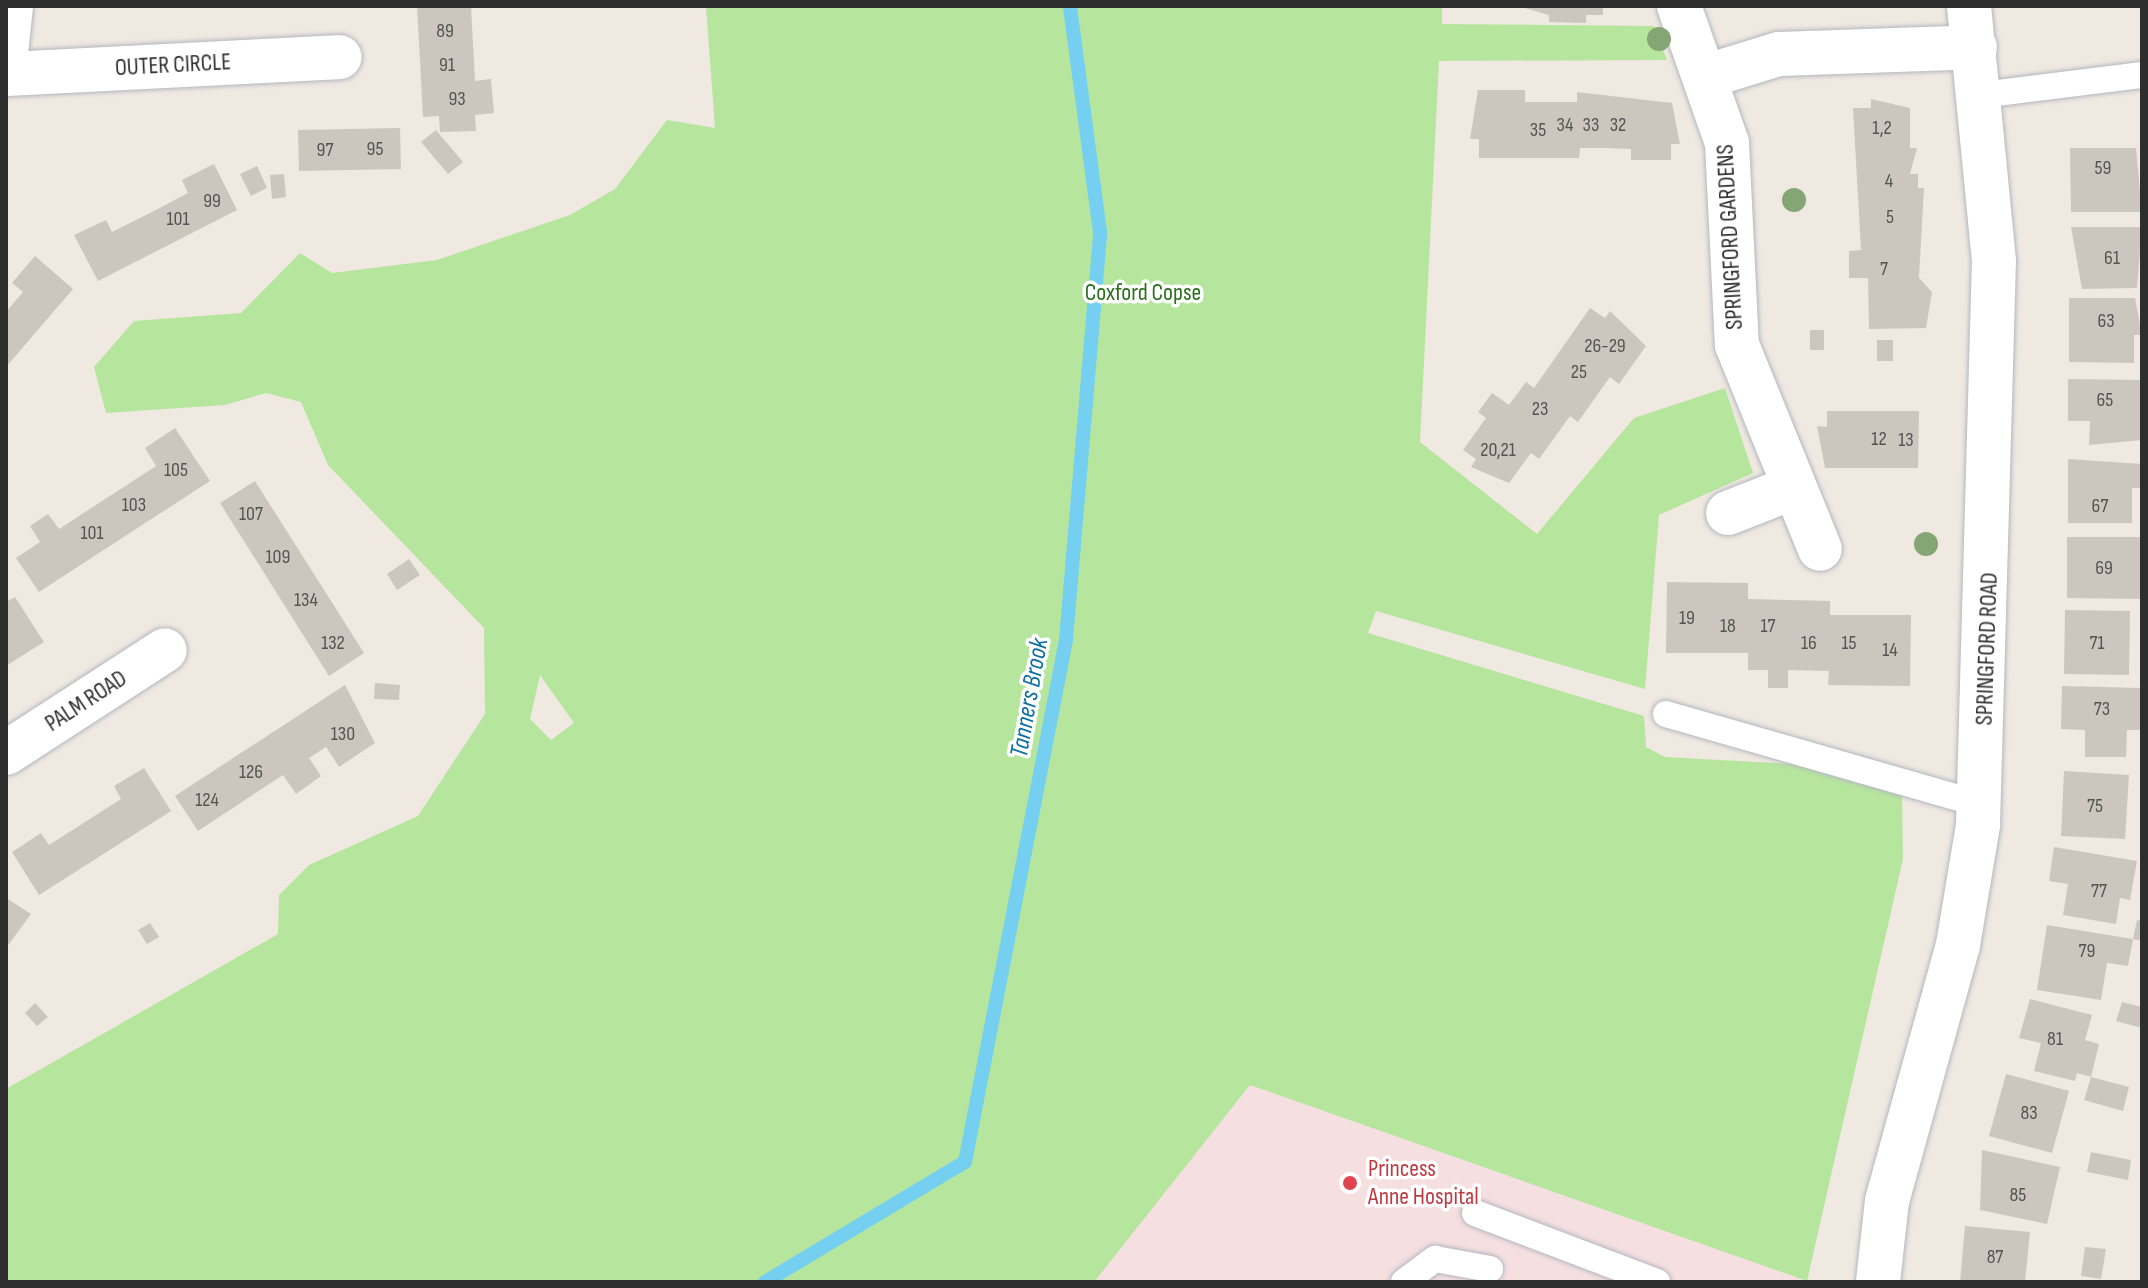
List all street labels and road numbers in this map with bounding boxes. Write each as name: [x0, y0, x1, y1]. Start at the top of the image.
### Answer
street label: OUTER CIRCLE: [114, 48, 232, 82]
street label: SPRINGFORD GARDENS: [1711, 143, 1749, 331]
street label: SPRINGFORD ROAD: [1970, 572, 2004, 726]
street label: PALM ROAD: [40, 664, 132, 738]

